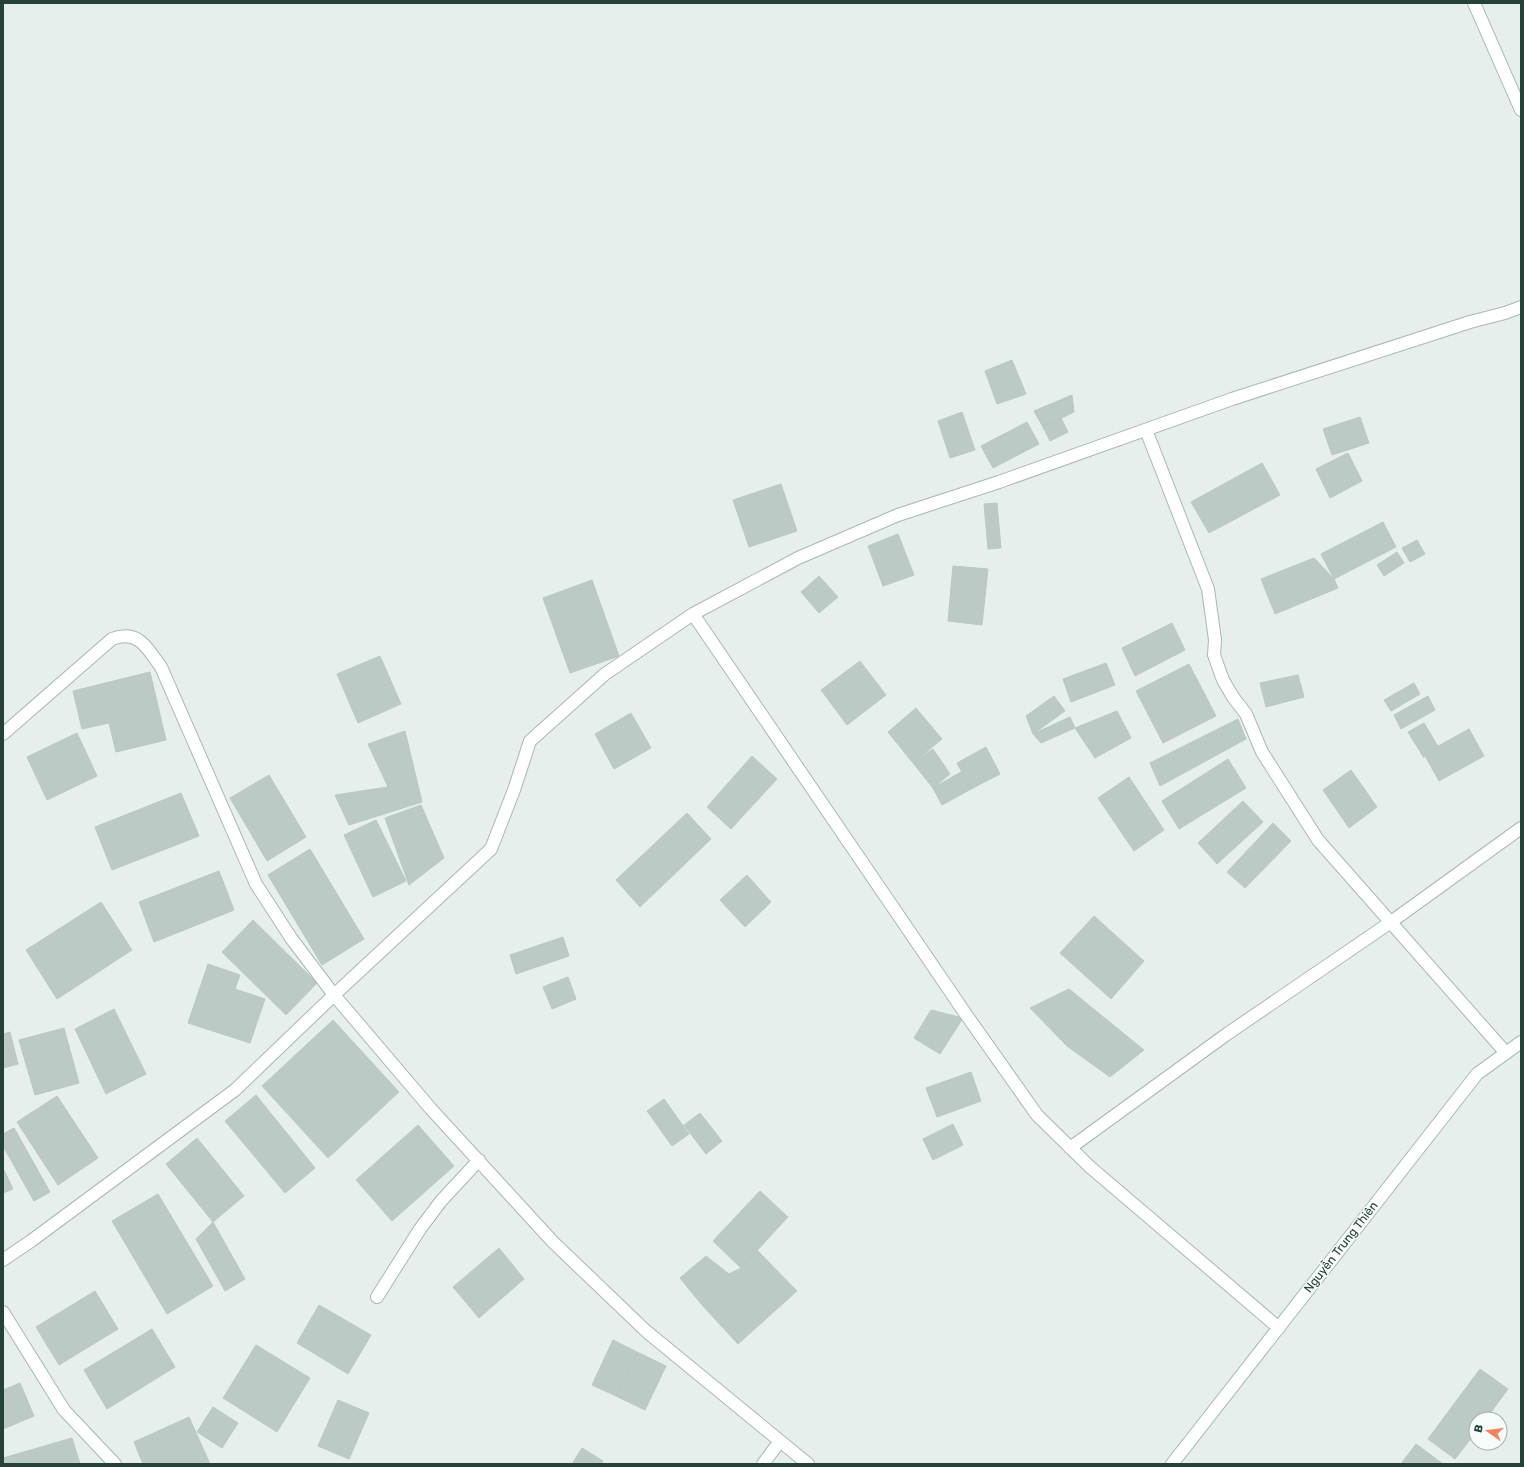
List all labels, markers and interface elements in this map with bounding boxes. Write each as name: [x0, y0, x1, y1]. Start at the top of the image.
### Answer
street label: Nguyễn Trung Thiên: [1301, 1199, 1381, 1295]
north arrow: [1468, 1411, 1508, 1451]
text: B: [1472, 1423, 1486, 1434]

